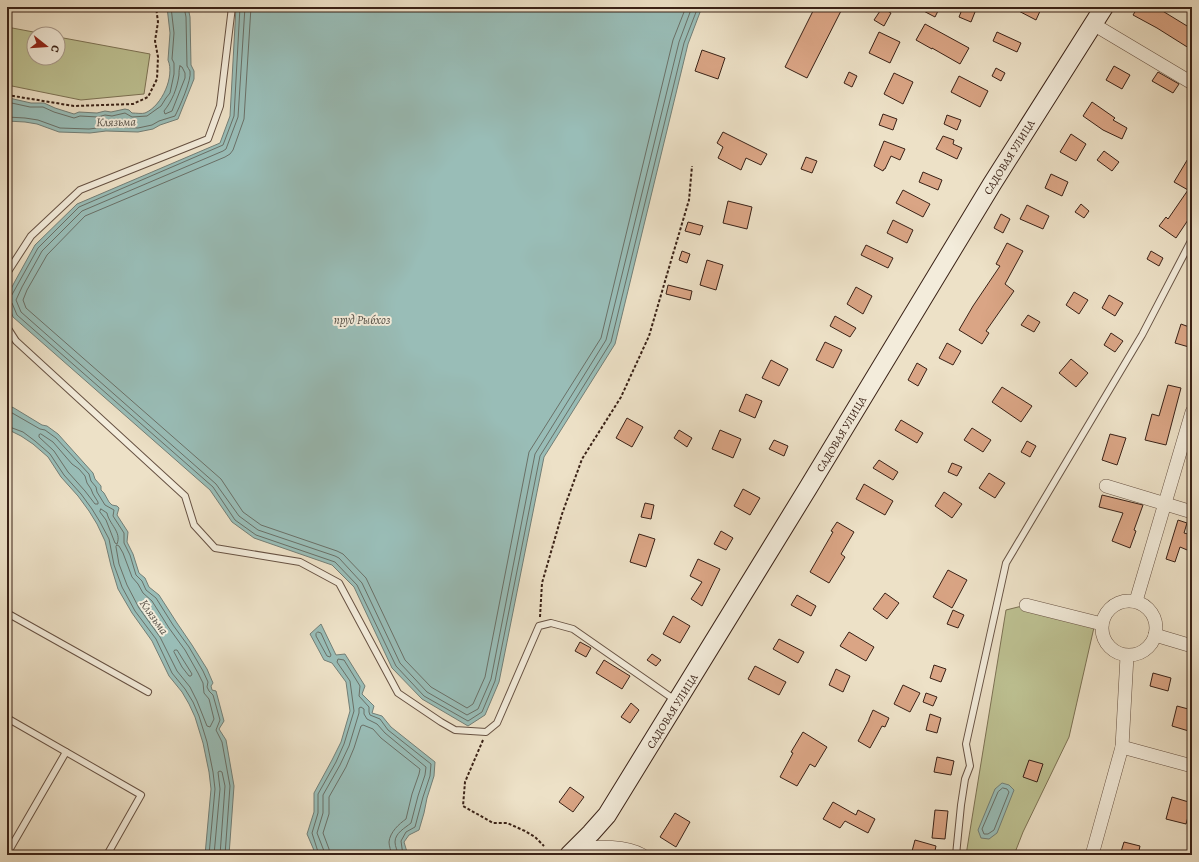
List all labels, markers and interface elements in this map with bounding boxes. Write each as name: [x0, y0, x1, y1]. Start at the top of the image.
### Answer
north arrow: [26, 26, 66, 66]
text: С: [47, 43, 63, 54]
water label: Клязьма: [96, 114, 136, 130]
street label: САДОВАЯ УЛИЦА: [980, 116, 1039, 198]
water label: пруд Рыбхоз: [334, 312, 390, 328]
street label: САДОВАЯ УЛИЦА: [813, 393, 870, 475]
water label: Клязьма: [136, 596, 172, 638]
street label: САДОВАЯ УЛИЦА: [643, 670, 702, 752]

